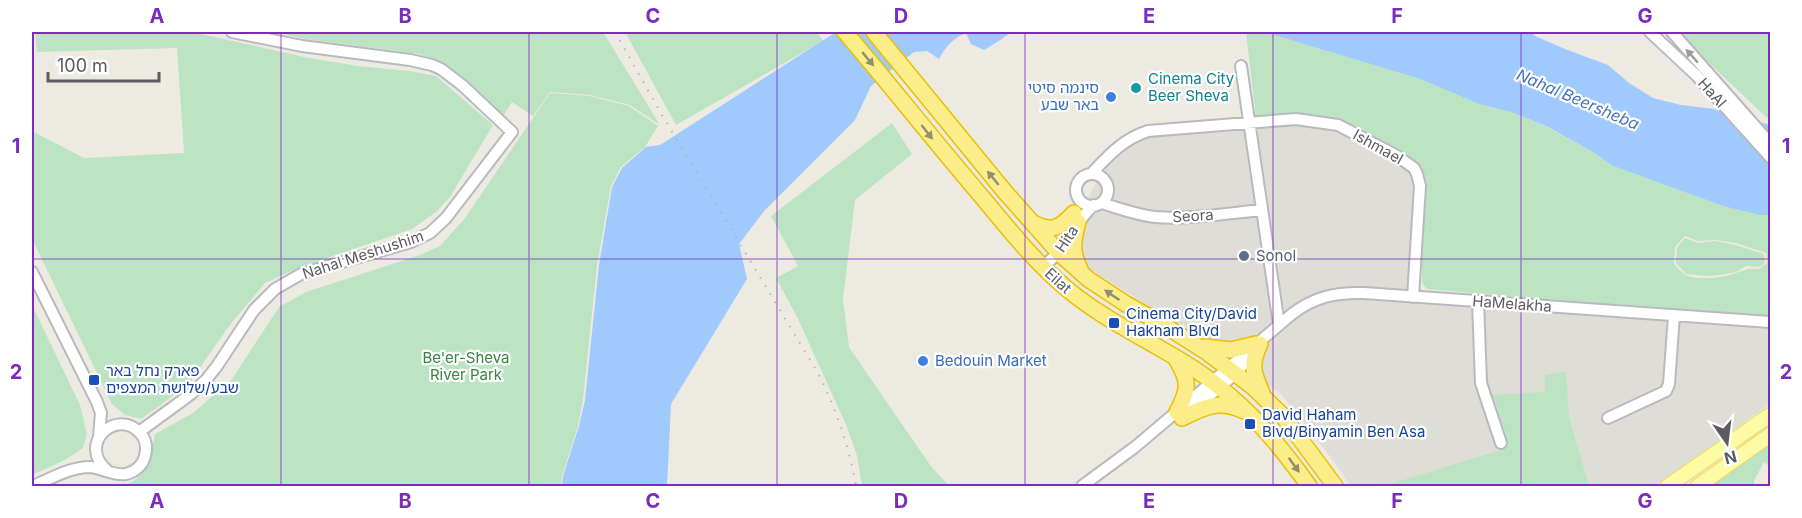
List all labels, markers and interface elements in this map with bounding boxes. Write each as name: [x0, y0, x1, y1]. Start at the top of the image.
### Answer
text: A: [150, 4, 165, 28]
text: B: [398, 4, 412, 28]
text: C: [646, 4, 660, 28]
text: D: [894, 4, 908, 28]
text: E: [1143, 4, 1155, 28]
text: F: [1391, 4, 1403, 28]
text: G: [1637, 4, 1653, 28]
scale bar: [48, 45, 159, 83]
one-way arrow: [1685, 48, 1699, 63]
one-way arrow: [862, 51, 875, 67]
text: 100 m: [57, 55, 108, 76]
water label: Nahal Beersheba: [1514, 64, 1642, 134]
place label: Cinema City Beer Sheva: [1148, 69, 1235, 105]
street label: HaAl: [1694, 74, 1731, 111]
place label: סינמה סיטי באר שבע: [1028, 78, 1099, 114]
marker: Cinema City Beer Sheva: [1129, 81, 1143, 95]
marker: סינמה סיטי באר שבע: [1104, 90, 1118, 104]
one-way arrow: [921, 124, 934, 140]
street label: Ishmael: [1350, 125, 1407, 168]
text: 1: [12, 134, 20, 158]
text: 1: [1782, 134, 1790, 158]
one-way arrow: [988, 170, 1000, 185]
street label: Seora: [1172, 205, 1214, 226]
street label: Hita: [1051, 222, 1082, 256]
street label: Nahal Meshushim: [300, 226, 426, 283]
place label: Sonol: [1256, 246, 1296, 265]
marker: Sonol: [1237, 249, 1251, 263]
street label: Eilat: [1041, 264, 1076, 298]
one-way arrow: [1104, 289, 1120, 301]
street label: HaMelakha: [1472, 291, 1552, 316]
place label: Cinema City/David Hakham Blvd: [1126, 304, 1257, 340]
marker: Cinema City/David Hakham Blvd: [1107, 316, 1121, 330]
park label: Be'er-Sheva River Park: [422, 348, 510, 384]
place label: Bedouin Market: [935, 351, 1047, 370]
marker: Bedouin Market: [916, 354, 930, 368]
text: 2: [10, 360, 22, 384]
text: 2: [1780, 360, 1792, 384]
place label: פארק נחל באר שבע/שלושת המצפים: [106, 361, 239, 397]
marker: פארק נחל באר שבע/שלושת המצפים: [87, 373, 101, 387]
place label: David Haham Blvd/Binyamin Ben Asa: [1262, 405, 1425, 441]
north arrow: [1697, 413, 1757, 473]
marker: David Haham Blvd/Binyamin Ben Asa: [1243, 417, 1257, 431]
text: N: [1722, 446, 1739, 469]
one-way arrow: [1288, 457, 1300, 473]
text: A: [150, 489, 165, 513]
text: B: [398, 489, 412, 513]
text: C: [646, 489, 660, 513]
text: D: [894, 489, 908, 513]
text: E: [1143, 489, 1155, 513]
text: F: [1391, 489, 1403, 513]
text: G: [1637, 489, 1653, 513]

